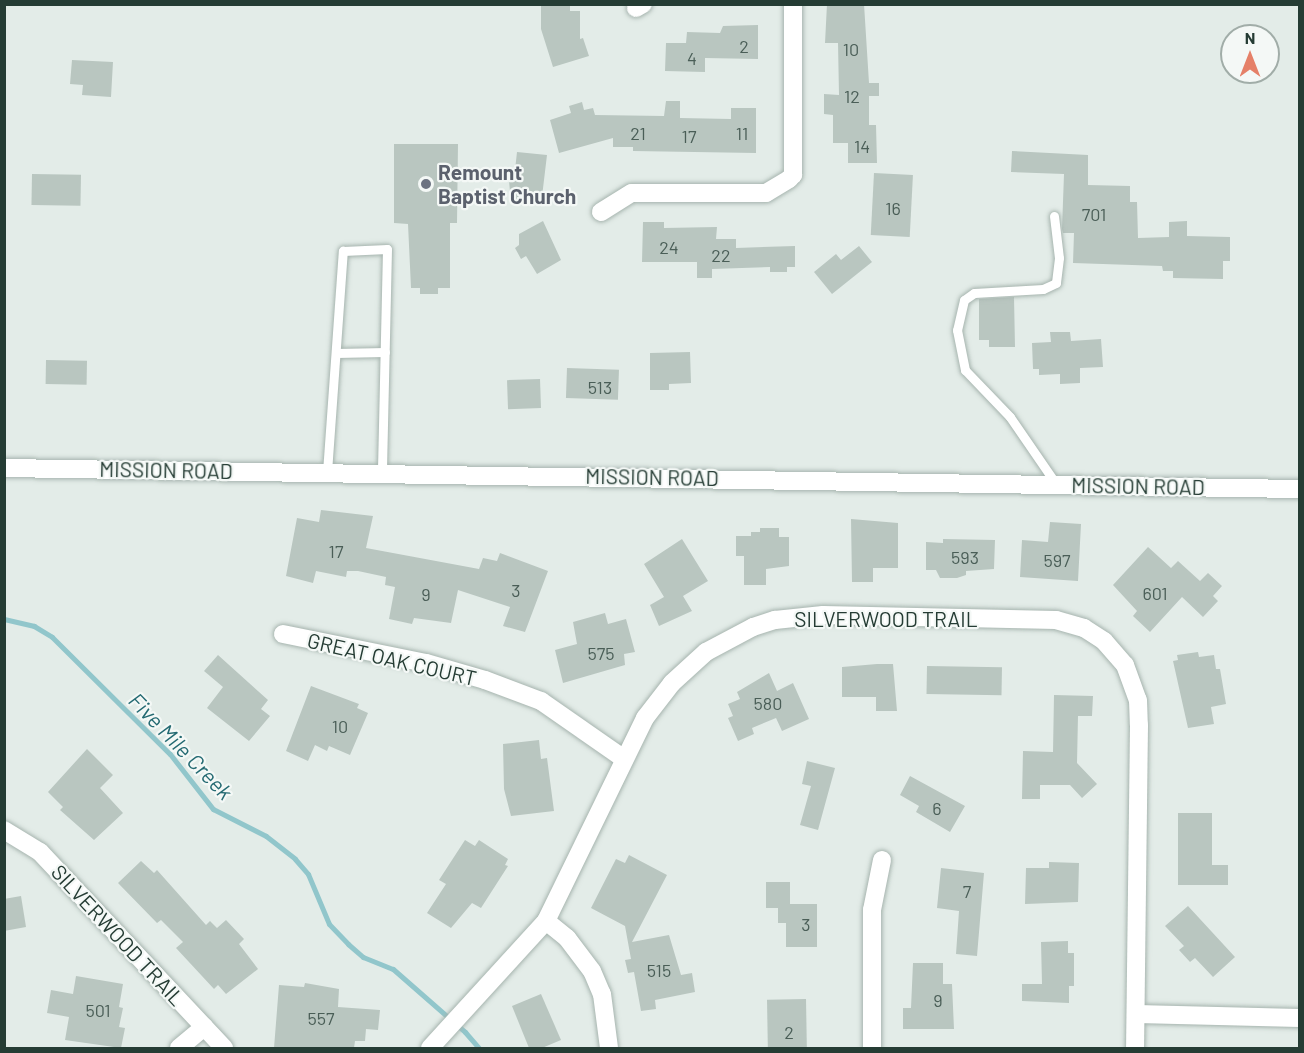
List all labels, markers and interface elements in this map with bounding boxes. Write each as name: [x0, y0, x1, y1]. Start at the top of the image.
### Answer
north arrow: [1220, 24, 1280, 84]
text: N: [1245, 28, 1255, 47]
house number: 2: [739, 35, 749, 57]
house number: 10: [843, 38, 859, 60]
house number: 4: [687, 47, 697, 69]
house number: 12: [844, 85, 860, 107]
house number: 21: [630, 122, 646, 144]
house number: 11: [736, 122, 748, 144]
house number: 17: [682, 125, 696, 147]
house number: 14: [854, 135, 870, 157]
place label: Remount Baptist Church: [438, 159, 576, 209]
marker: Remount Baptist Church: [419, 177, 433, 191]
house number: 16: [885, 197, 901, 219]
house number: 701: [1082, 203, 1106, 225]
house number: 24: [659, 236, 679, 258]
house number: 22: [711, 244, 731, 266]
house number: 513: [588, 376, 612, 398]
street label: MISSION ROAD: [99, 456, 233, 484]
street label: MISSION ROAD: [585, 463, 719, 491]
street label: MISSION ROAD: [1071, 472, 1205, 500]
house number: 17: [329, 540, 343, 562]
house number: 593: [951, 546, 979, 568]
house number: 597: [1043, 549, 1071, 571]
house number: 3: [511, 579, 521, 601]
house number: 601: [1142, 582, 1168, 604]
house number: 9: [421, 583, 431, 605]
street label: SILVERWOOD TRAIL: [794, 606, 978, 632]
street label: GREAT OAK COURT: [305, 627, 479, 691]
house number: 575: [587, 642, 615, 664]
water label: Five Mile Creek: [123, 687, 239, 805]
house number: 580: [754, 692, 782, 714]
house number: 10: [332, 715, 348, 737]
house number: 6: [932, 797, 942, 819]
street label: SILVERWOOD TRAIL: [46, 859, 190, 1011]
house number: 7: [963, 880, 971, 902]
house number: 3: [801, 913, 811, 935]
house number: 515: [647, 959, 671, 981]
house number: 9: [933, 989, 943, 1011]
house number: 501: [85, 999, 111, 1021]
house number: 557: [307, 1007, 335, 1029]
house number: 2: [784, 1021, 794, 1043]

